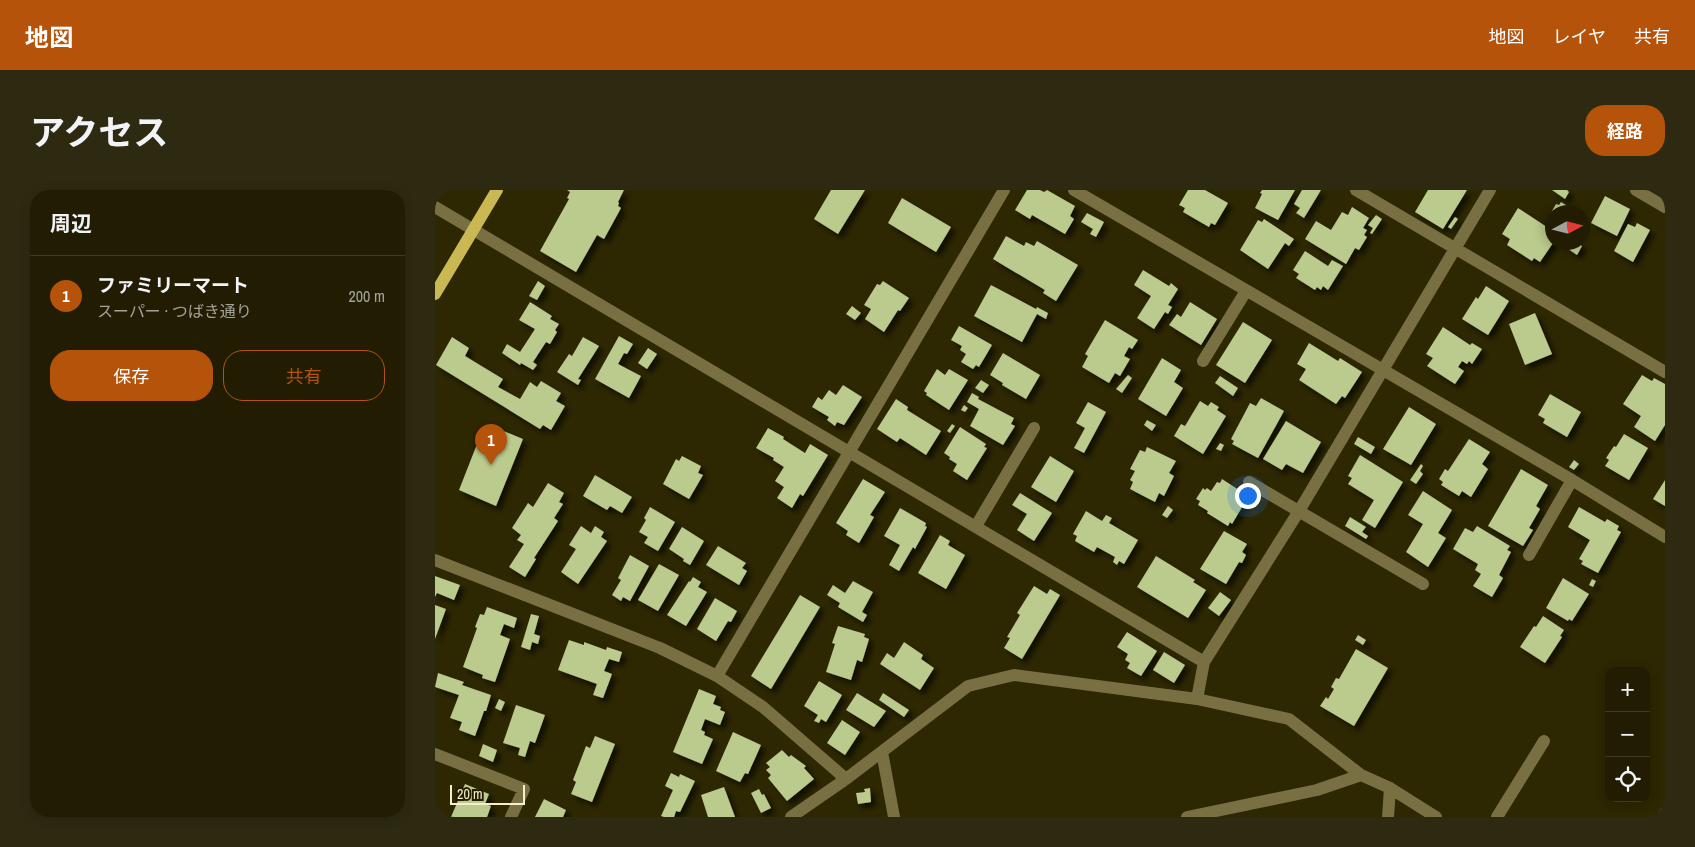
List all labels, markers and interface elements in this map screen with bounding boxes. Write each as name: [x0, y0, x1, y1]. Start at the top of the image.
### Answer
text: 地図: [25, 21, 73, 53]
text: 地図: [1489, 24, 1525, 49]
text: レイヤ: [1553, 24, 1606, 49]
text: 共有: [1634, 24, 1670, 49]
button: 経路: [1585, 105, 1665, 156]
text: アクセス: [30, 109, 168, 156]
north arrow: [1545, 205, 1590, 250]
text: 周辺: [50, 209, 92, 238]
text: ファミリーマート: [97, 272, 249, 298]
text: 1: [62, 285, 70, 307]
text: 200 m: [349, 285, 385, 307]
text: スーパー · つばき通り: [97, 300, 252, 322]
button: 保存: [50, 350, 213, 401]
button: 共有: [223, 350, 385, 401]
pin: 1: [475, 424, 507, 465]
your location: [1235, 483, 1261, 509]
map controls: [1605, 667, 1650, 802]
button: +: [1605, 667, 1650, 712]
button: −: [1605, 712, 1650, 757]
button: locate: [1605, 757, 1650, 802]
scale bar: [450, 782, 525, 805]
text: 20 m: [457, 785, 483, 803]

